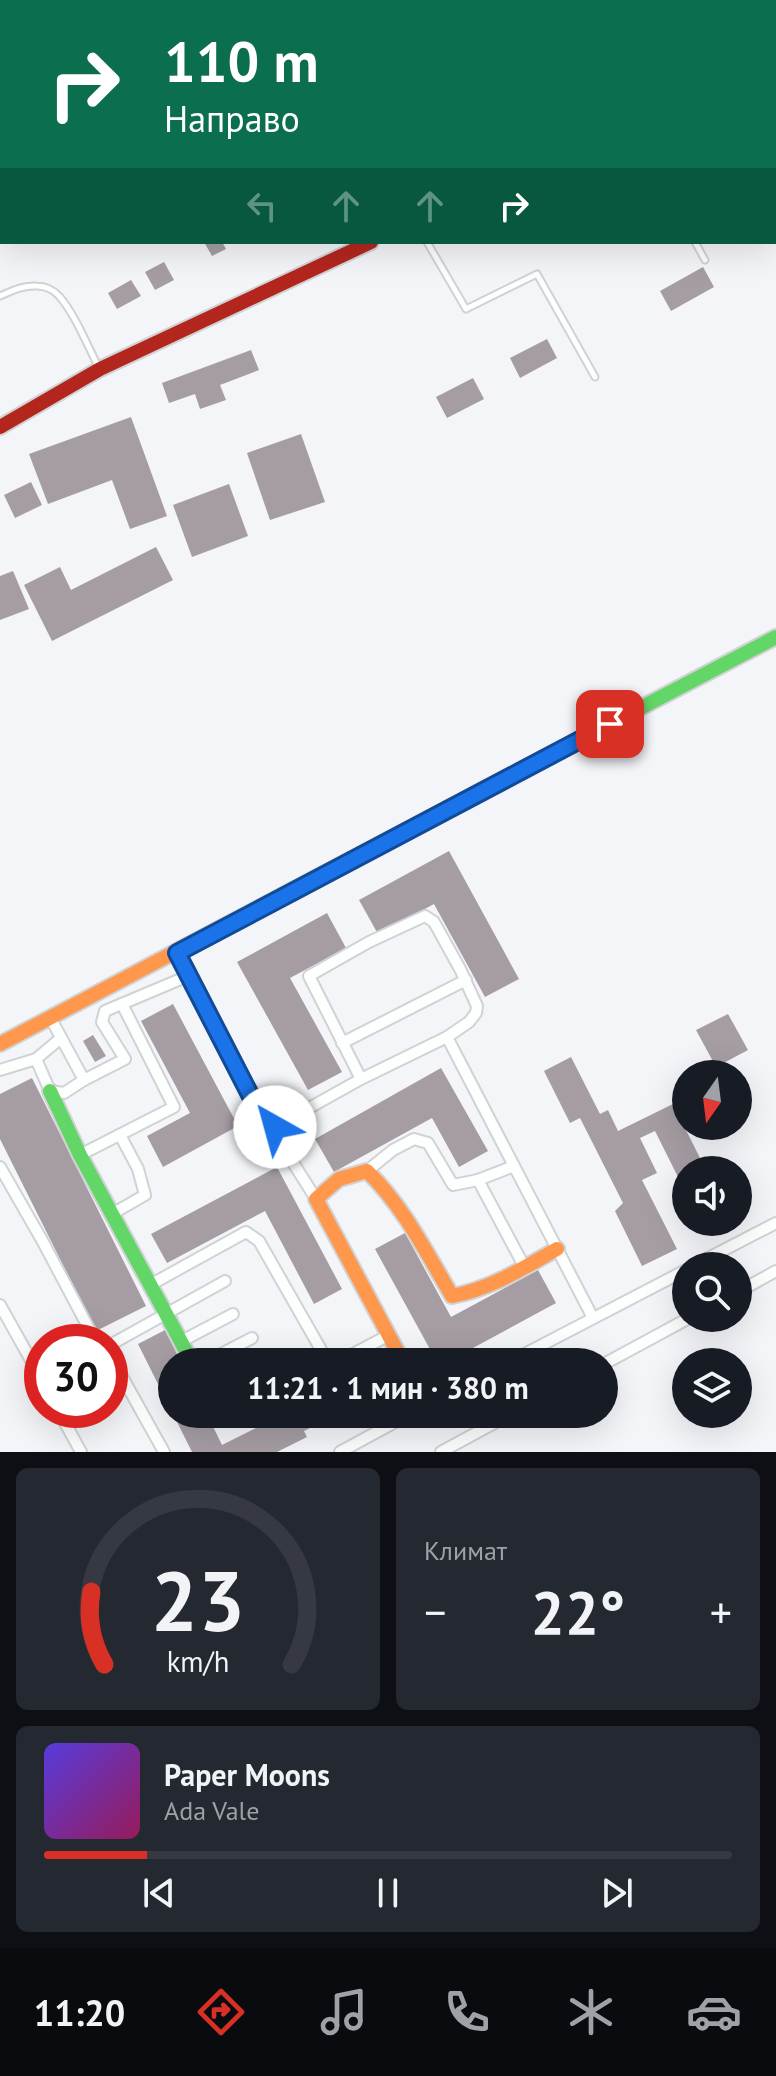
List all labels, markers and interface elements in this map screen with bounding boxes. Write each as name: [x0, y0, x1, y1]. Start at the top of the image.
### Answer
text: 110 m: [164, 25, 319, 97]
icon: right: [32, 32, 136, 136]
text: Направо: [164, 95, 300, 142]
icon: left: [240, 184, 284, 228]
icon: ahead: [324, 184, 368, 228]
icon: ahead: [408, 184, 452, 228]
icon: right: [492, 184, 536, 228]
pin: [576, 690, 644, 758]
icon: arrive: [588, 702, 632, 746]
north arrow: [672, 1060, 752, 1140]
map controls: [672, 1060, 752, 1428]
position arrow: [233, 1085, 317, 1169]
button: sound: [672, 1156, 752, 1236]
button: search: [672, 1252, 752, 1332]
speed limit sign: 30: [24, 1324, 128, 1428]
button: layers: [672, 1348, 752, 1428]
text: 11:21 · 1 мин · 380 m: [247, 1368, 529, 1407]
text: Климат: [424, 1534, 507, 1567]
text: 23: [151, 1546, 245, 1654]
text: 22°: [531, 1573, 625, 1651]
text: −: [424, 1583, 446, 1640]
text: +: [710, 1583, 732, 1640]
text: km/h: [167, 1643, 229, 1680]
text: Paper Moons: [164, 1755, 330, 1794]
text: Ada Vale: [164, 1794, 259, 1827]
icon: previous: [137, 1871, 181, 1915]
icon: pause: [366, 1871, 410, 1915]
icon: next: [595, 1871, 639, 1915]
icon: directions: [193, 1984, 249, 2040]
icon: music: [316, 1984, 372, 2040]
icon: phone: [439, 1984, 495, 2040]
icon: climate: [563, 1984, 619, 2040]
icon: car: [686, 1984, 742, 2040]
text: 11:20: [34, 1989, 125, 2036]

